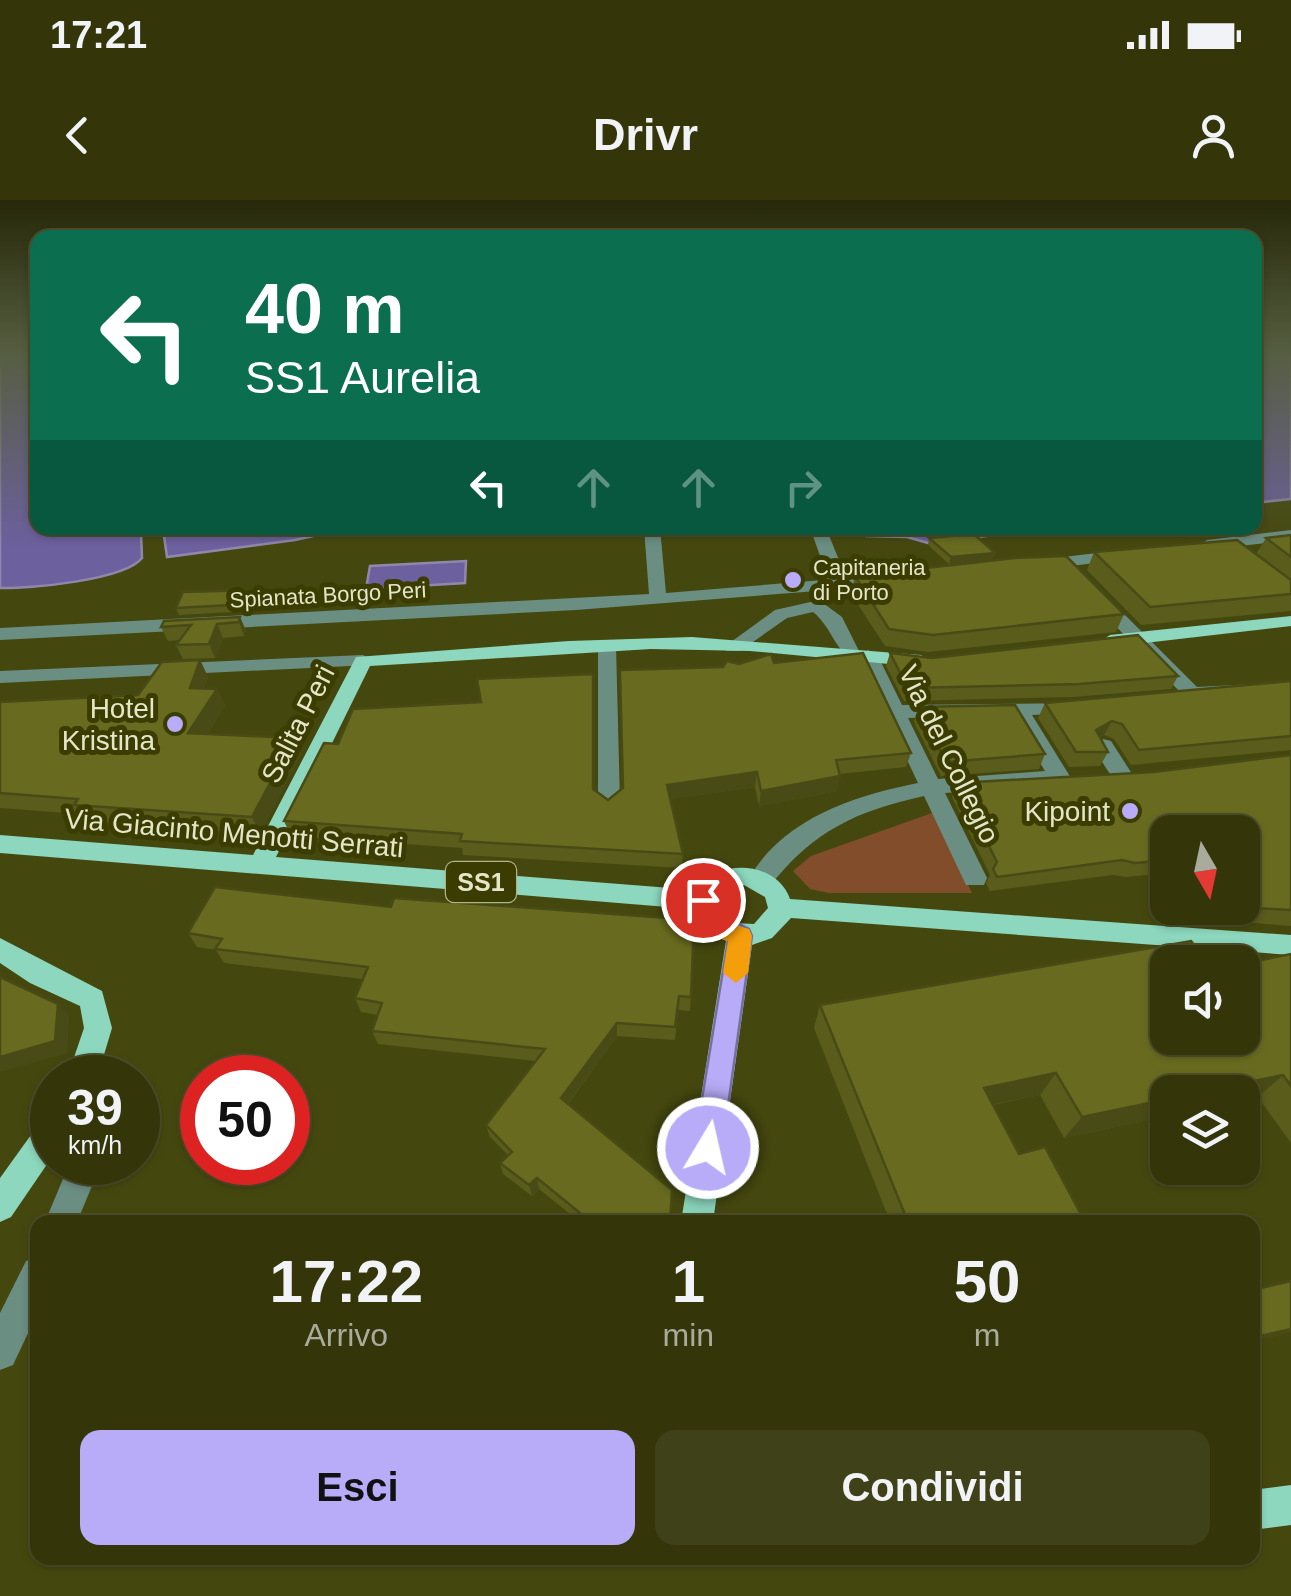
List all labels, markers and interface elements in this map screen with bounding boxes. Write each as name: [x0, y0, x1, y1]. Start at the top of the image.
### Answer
text: 17:21: [50, 14, 147, 56]
icon: back: [50, 108, 105, 163]
icon: person: [1186, 108, 1241, 163]
text: Drivr: [593, 109, 698, 160]
icon: left: [80, 270, 210, 400]
text: 40 m: [245, 270, 405, 348]
text: SS1 Aurelia: [245, 352, 480, 403]
icon: left: [461, 460, 516, 515]
icon: ahead: [566, 460, 621, 515]
icon: ahead: [671, 460, 726, 515]
icon: right: [776, 460, 831, 515]
place label: Capitaneria di Porto: [813, 555, 926, 605]
marker: Capitaneria di Porto: [782, 569, 804, 591]
street label: Spianata Borgo Peri: [229, 577, 427, 613]
street label: Salita Peri: [255, 660, 341, 788]
street label: Via del Collegio: [893, 660, 1005, 848]
place label: Hotel Kristina: [62, 693, 155, 756]
marker: Hotel Kristina: [164, 713, 186, 735]
place label: Kipoint: [1024, 796, 1110, 827]
marker: Kipoint: [1119, 800, 1141, 822]
street label: Via Giacinto Menotti Serrati: [63, 803, 405, 863]
north arrow: [1150, 815, 1260, 925]
map controls: [1150, 815, 1260, 1185]
pin: [661, 858, 746, 943]
road number: SS1: [446, 862, 516, 902]
icon: arrive: [676, 873, 731, 928]
button: sound: [1150, 945, 1260, 1055]
speed limit sign: 50: [180, 1055, 310, 1185]
button: layers: [1150, 1075, 1260, 1185]
text: 39: [67, 1080, 123, 1136]
position arrow: [656, 1096, 760, 1200]
text: km/h: [68, 1131, 122, 1159]
text: 17:22: [270, 1248, 423, 1315]
text: 1: [672, 1248, 705, 1315]
text: 50: [954, 1248, 1020, 1315]
text: Arrivo: [305, 1317, 388, 1353]
text: min: [663, 1317, 714, 1353]
text: m: [974, 1317, 1000, 1353]
button: Esci: [80, 1430, 635, 1545]
button: Condividi: [655, 1430, 1210, 1545]

